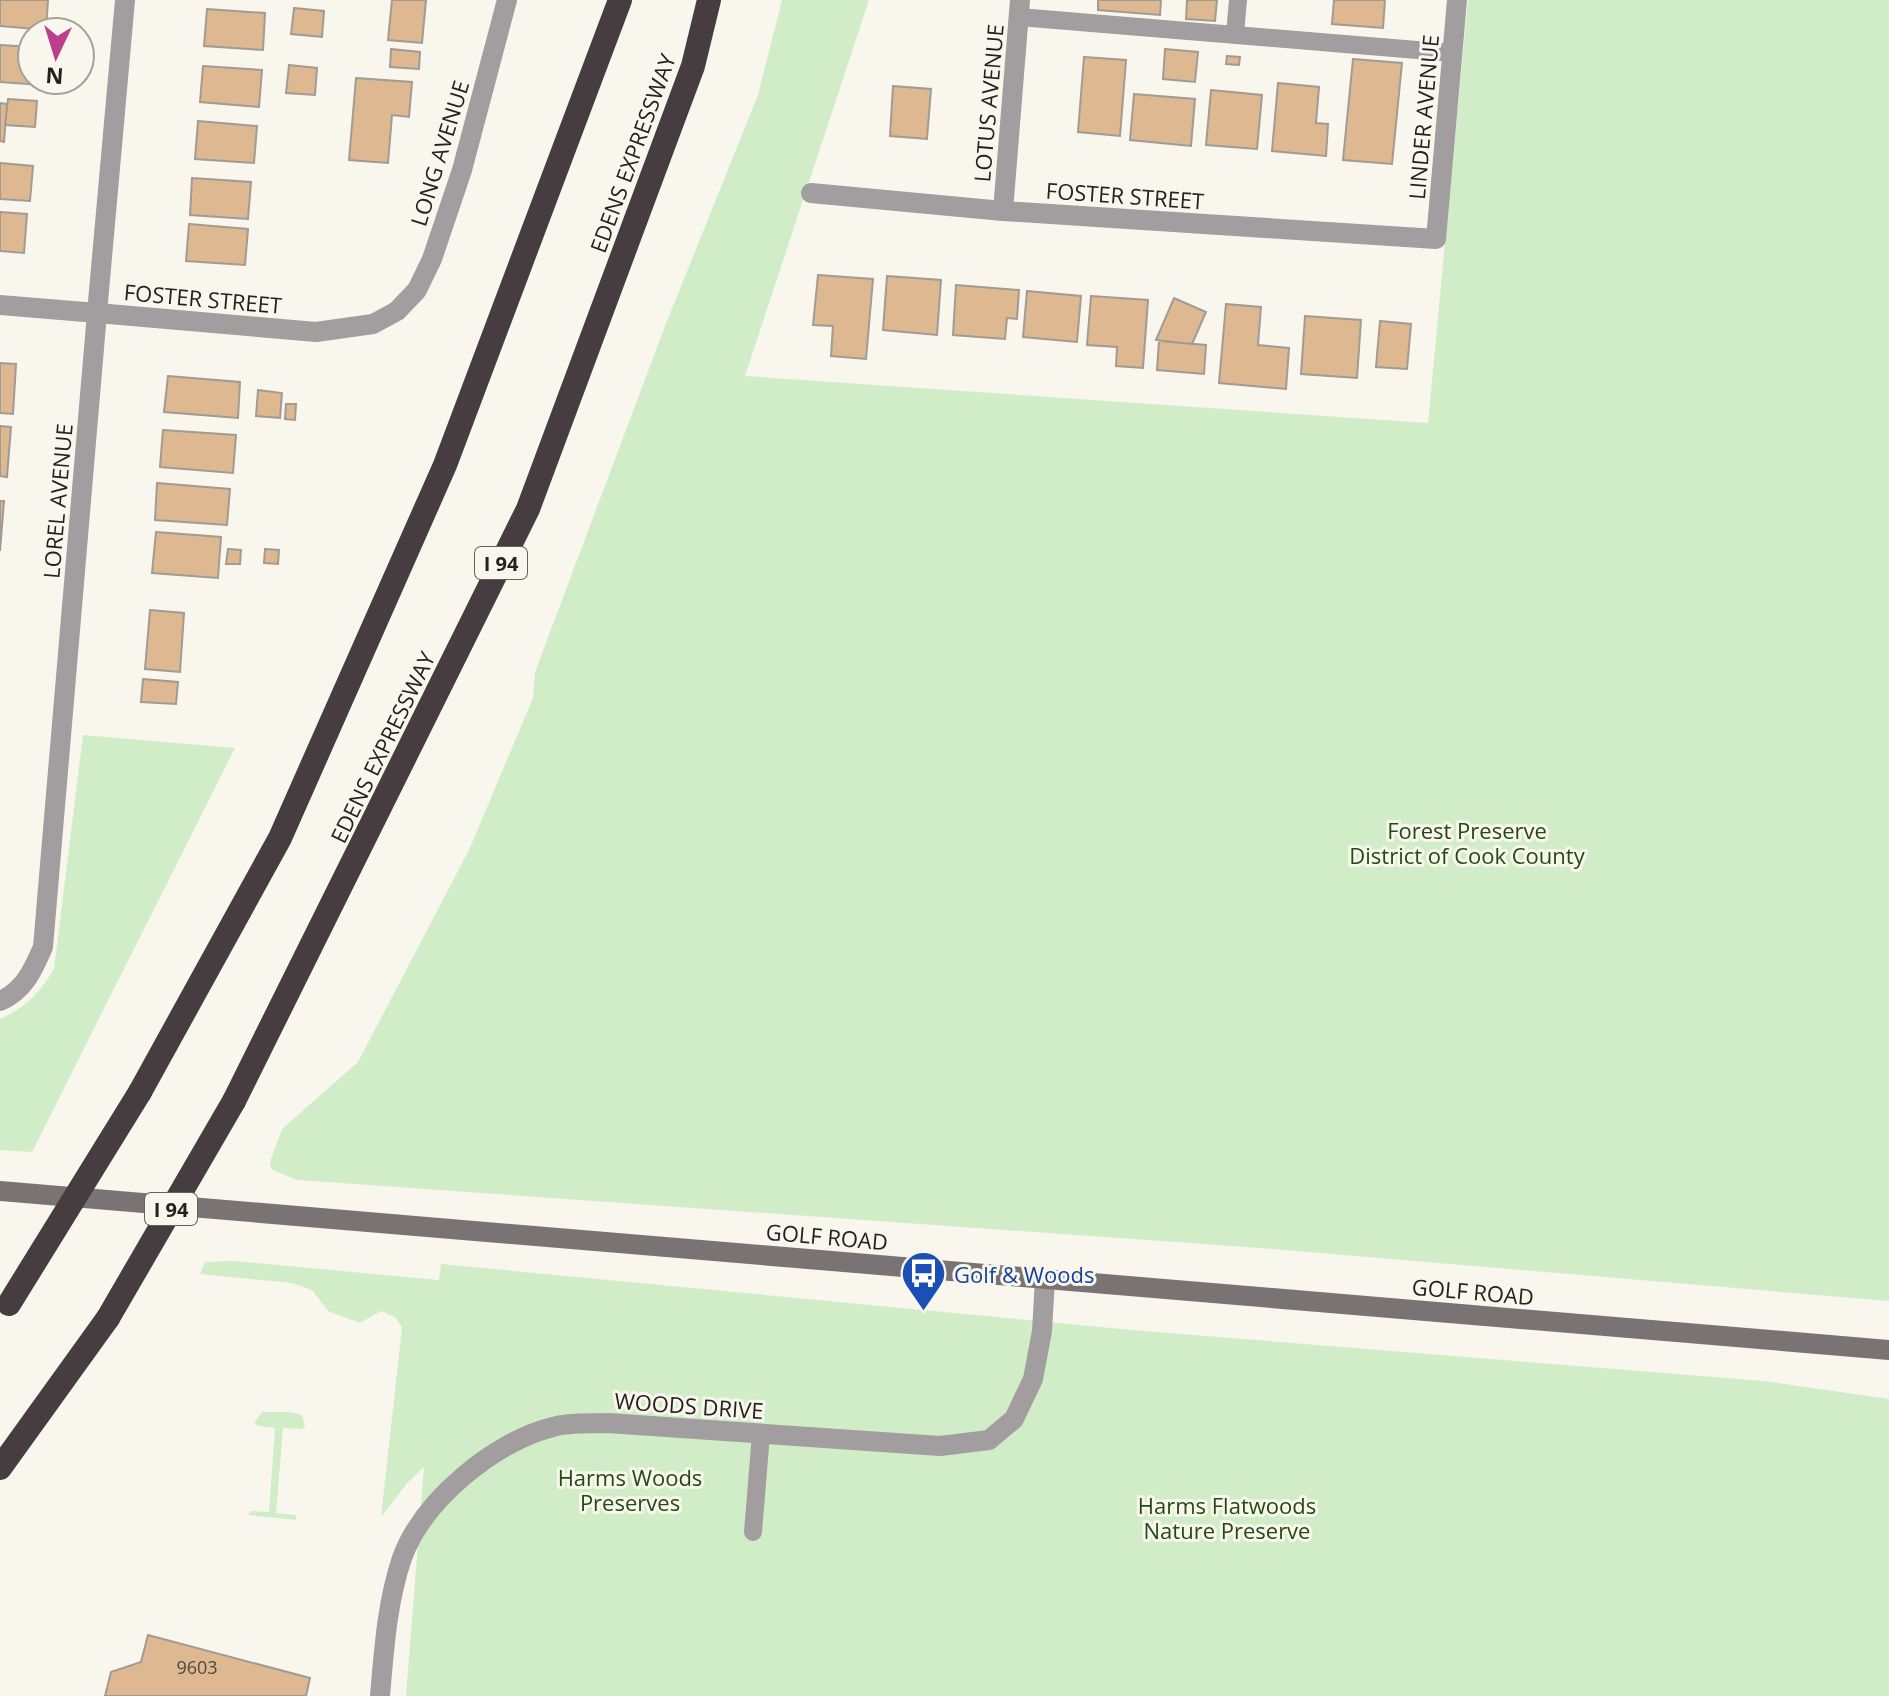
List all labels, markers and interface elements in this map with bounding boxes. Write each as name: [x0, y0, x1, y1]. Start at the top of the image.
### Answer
north arrow: [16, 16, 96, 96]
street label: LOTUS AVENUE: [966, 23, 1010, 183]
street label: LINDER AVENUE: [1401, 33, 1445, 201]
street label: EDENS EXPRESSWAY: [582, 49, 682, 257]
text: N: [45, 61, 65, 93]
street label: LONG AVENUE: [403, 76, 475, 230]
street label: FOSTER STREET: [1045, 175, 1205, 215]
street label: FOSTER STREET: [123, 276, 283, 320]
street label: LOREL AVENUE: [35, 422, 79, 580]
road number: I 94: [475, 547, 527, 579]
street label: EDENS EXPRESSWAY: [323, 646, 442, 848]
park label: Forest Preserve District of Cook County: [1349, 815, 1586, 870]
road number: I 94: [145, 1193, 197, 1225]
street label: GOLF ROAD: [765, 1216, 889, 1256]
bus stop icon: Golf & Woods: [899, 1250, 947, 1313]
place label: Golf & Woods: [954, 1259, 1094, 1289]
street label: GOLF ROAD: [1411, 1271, 1535, 1311]
street label: WOODS DRIVE: [613, 1385, 765, 1425]
park label: Harms Woods Preserves: [558, 1462, 702, 1517]
park label: Harms Flatwoods Nature Preserve: [1138, 1490, 1316, 1545]
house number: 9603: [176, 1655, 218, 1679]

